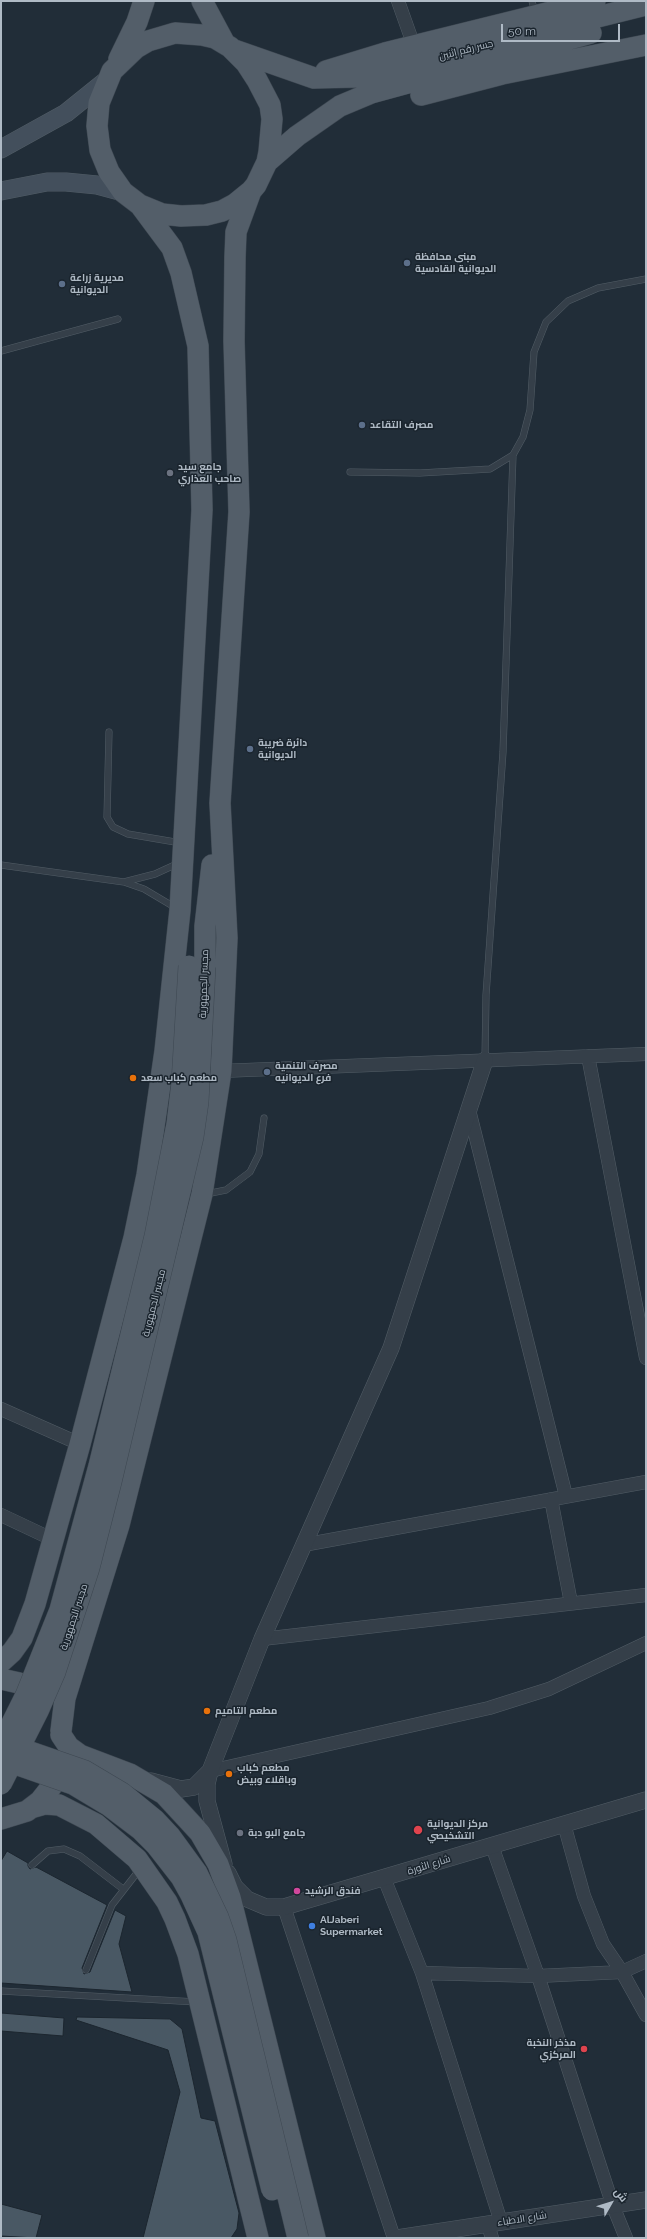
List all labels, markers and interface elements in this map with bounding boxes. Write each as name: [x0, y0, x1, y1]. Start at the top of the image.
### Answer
scale bar: [503, 16, 622, 42]
text: 50 m: [508, 24, 536, 38]
street label: جسر رقم إثنين: [438, 37, 494, 63]
place label: مبنى محافظة الديوانية القادسية: [415, 251, 496, 274]
marker: مبنى محافظة الديوانية القادسية: [402, 258, 412, 268]
place label: مديرية زراعة الديوانية: [70, 272, 124, 296]
marker: مديرية زراعة الديوانية: [57, 279, 67, 289]
place label: مصرف التقاعد: [370, 419, 433, 431]
marker: مصرف التقاعد: [357, 420, 367, 430]
place label: جامع سيد صاحب العذاري: [178, 461, 241, 484]
marker: جامع سيد صاحب العذاري: [165, 468, 175, 478]
place label: دائرة ضريبة الديوانية: [258, 737, 307, 760]
marker: دائرة ضريبة الديوانية: [245, 744, 255, 754]
street label: مجسر الجمهورية: [197, 949, 211, 1019]
place label: مصرف التنمية فرع الديوانيه: [275, 1060, 338, 1084]
marker: مصرف التنمية فرع الديوانيه: [262, 1067, 272, 1077]
place label: مطعم كباب سعد: [141, 1072, 217, 1084]
marker: مطعم كباب سعد: [128, 1073, 138, 1083]
street label: مجسر الجمهورية: [140, 1268, 168, 1338]
street label: مجسر الجمهورية: [58, 1582, 90, 1652]
place label: مطعم التاميم: [215, 1705, 277, 1717]
marker: مطعم التاميم: [202, 1706, 212, 1716]
place label: مطعم كباب وباقلاء وبيض: [237, 1762, 297, 1786]
marker: مطعم كباب وباقلاء وبيض: [224, 1769, 234, 1779]
place label: مركز الديوانية التشخيصي: [427, 1818, 488, 1842]
marker: مركز الديوانية التشخيصي: [412, 1824, 424, 1836]
place label: جامع البو دبة: [248, 1827, 305, 1839]
marker: جامع البو دبة: [235, 1828, 245, 1838]
street label: شارع الثورة: [406, 1853, 452, 1877]
place label: فندق الرشيد: [305, 1885, 360, 1897]
marker: فندق الرشيد: [292, 1886, 302, 1896]
place label: AlJaberi Supermarket: [320, 1914, 382, 1938]
marker: AlJaberi Supermarket: [307, 1921, 317, 1931]
place label: مذخر النخبة المركزي: [526, 2037, 576, 2060]
marker: مذخر النخبة المركزي: [579, 2044, 589, 2054]
north arrow: [591, 2183, 631, 2223]
text: ش: [611, 2186, 630, 2205]
street label: شارع الاطباء: [496, 2209, 548, 2229]

